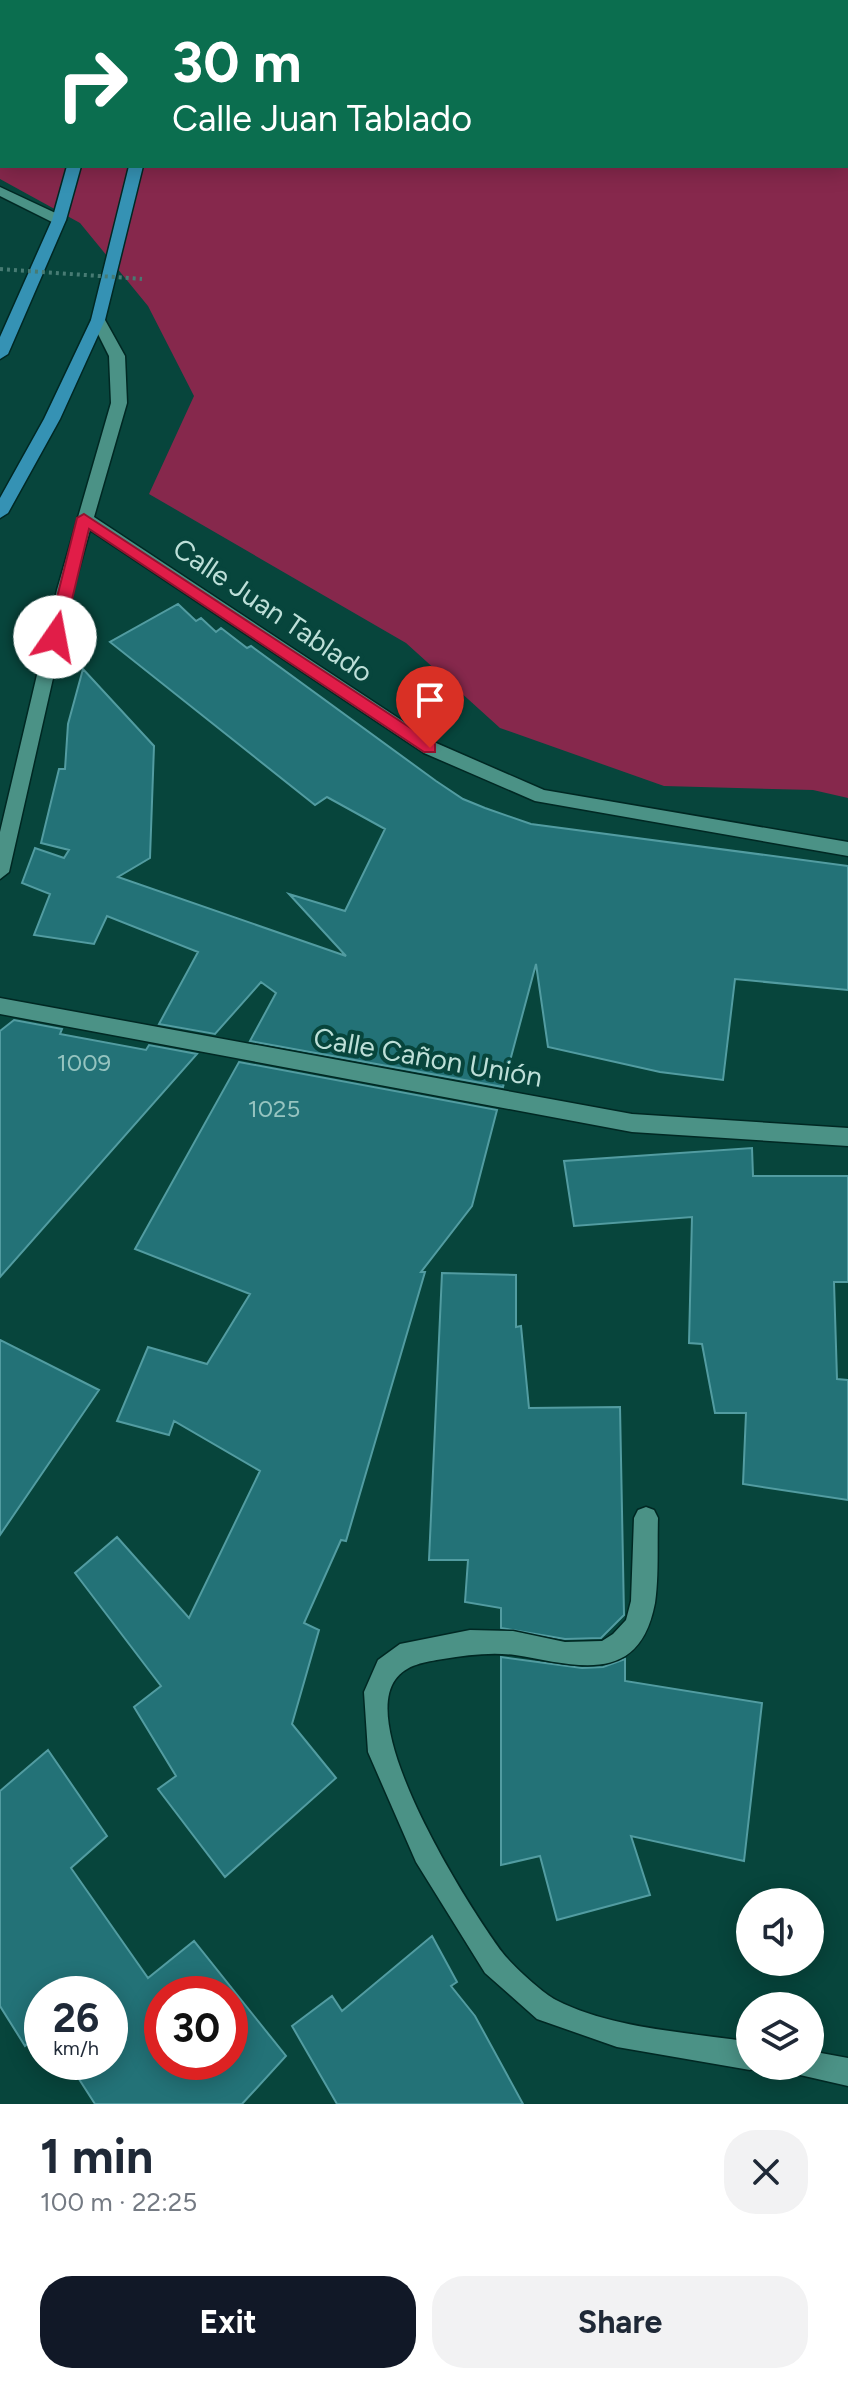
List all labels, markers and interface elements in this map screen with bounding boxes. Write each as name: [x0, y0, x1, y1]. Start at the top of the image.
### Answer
text: 30 m: [172, 29, 302, 96]
icon: right: [40, 32, 144, 136]
text: Calle Juan Tablado: [172, 97, 472, 140]
street label: Calle Juan Tablado: [167, 531, 379, 689]
position arrow: [13, 595, 97, 679]
pin: [396, 666, 464, 748]
icon: arrive: [408, 678, 452, 722]
street label: Calle Cañon Unión: [311, 1020, 545, 1094]
house number: 1009: [57, 1048, 111, 1077]
house number: 1025: [248, 1094, 300, 1123]
map controls: [736, 1888, 824, 2080]
button: sound: [736, 1888, 824, 1976]
speed limit sign: 30: [144, 1976, 248, 2080]
button: layers: [736, 1992, 824, 2080]
text: 26: [53, 1994, 99, 2042]
text: km/h: [53, 2036, 99, 2060]
text: 1 min: [40, 2127, 153, 2185]
button: close: [724, 2130, 808, 2214]
text: 100 m · 22:25: [40, 2186, 197, 2218]
button: Exit: [40, 2276, 416, 2368]
button: Share: [432, 2276, 808, 2368]

